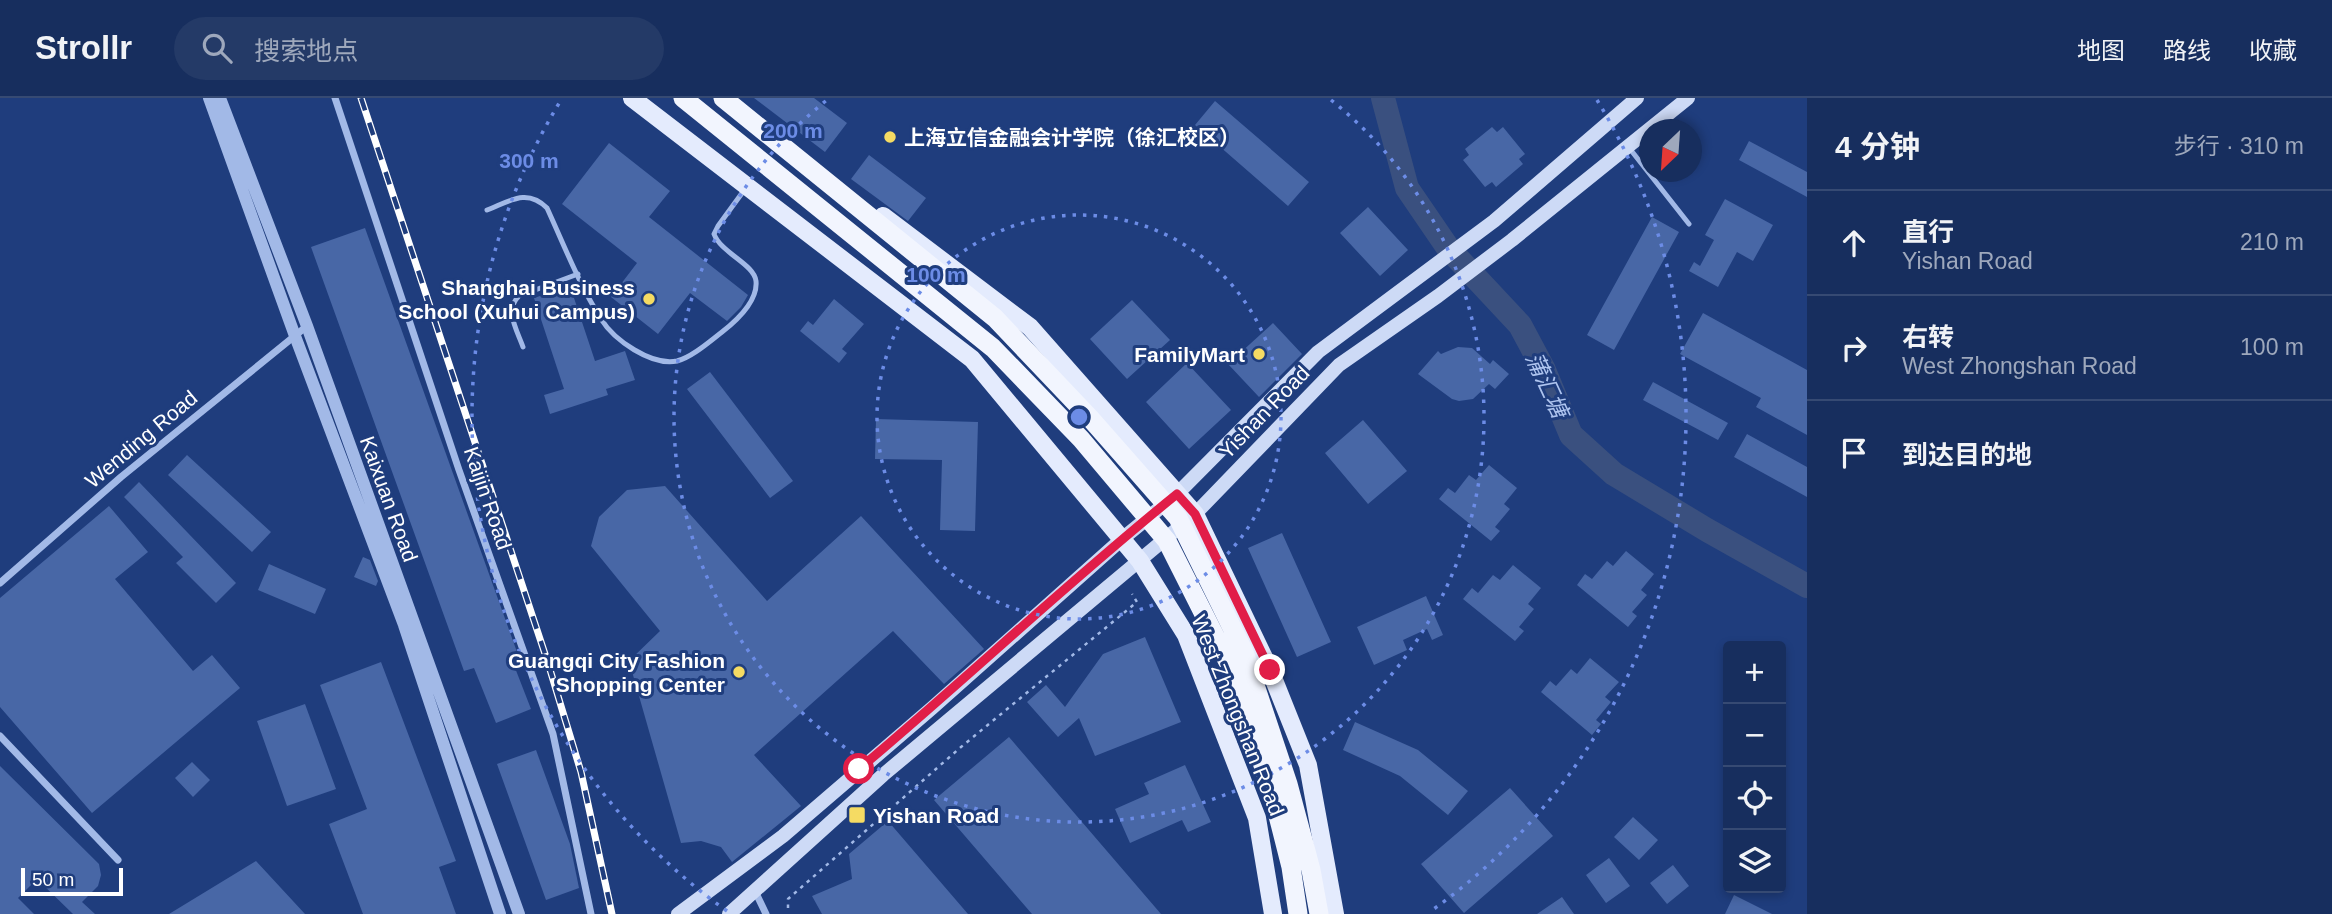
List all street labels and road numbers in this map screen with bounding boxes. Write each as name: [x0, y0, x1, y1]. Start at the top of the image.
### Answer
street label: Yishan Road: [1214, 361, 1314, 463]
street label: Wending Road: [81, 386, 201, 492]
street label: Kaixuan Road: [356, 433, 422, 565]
street label: Kaijin Road: [460, 443, 516, 553]
street label: West Zhongshan Road: [1187, 611, 1289, 819]

